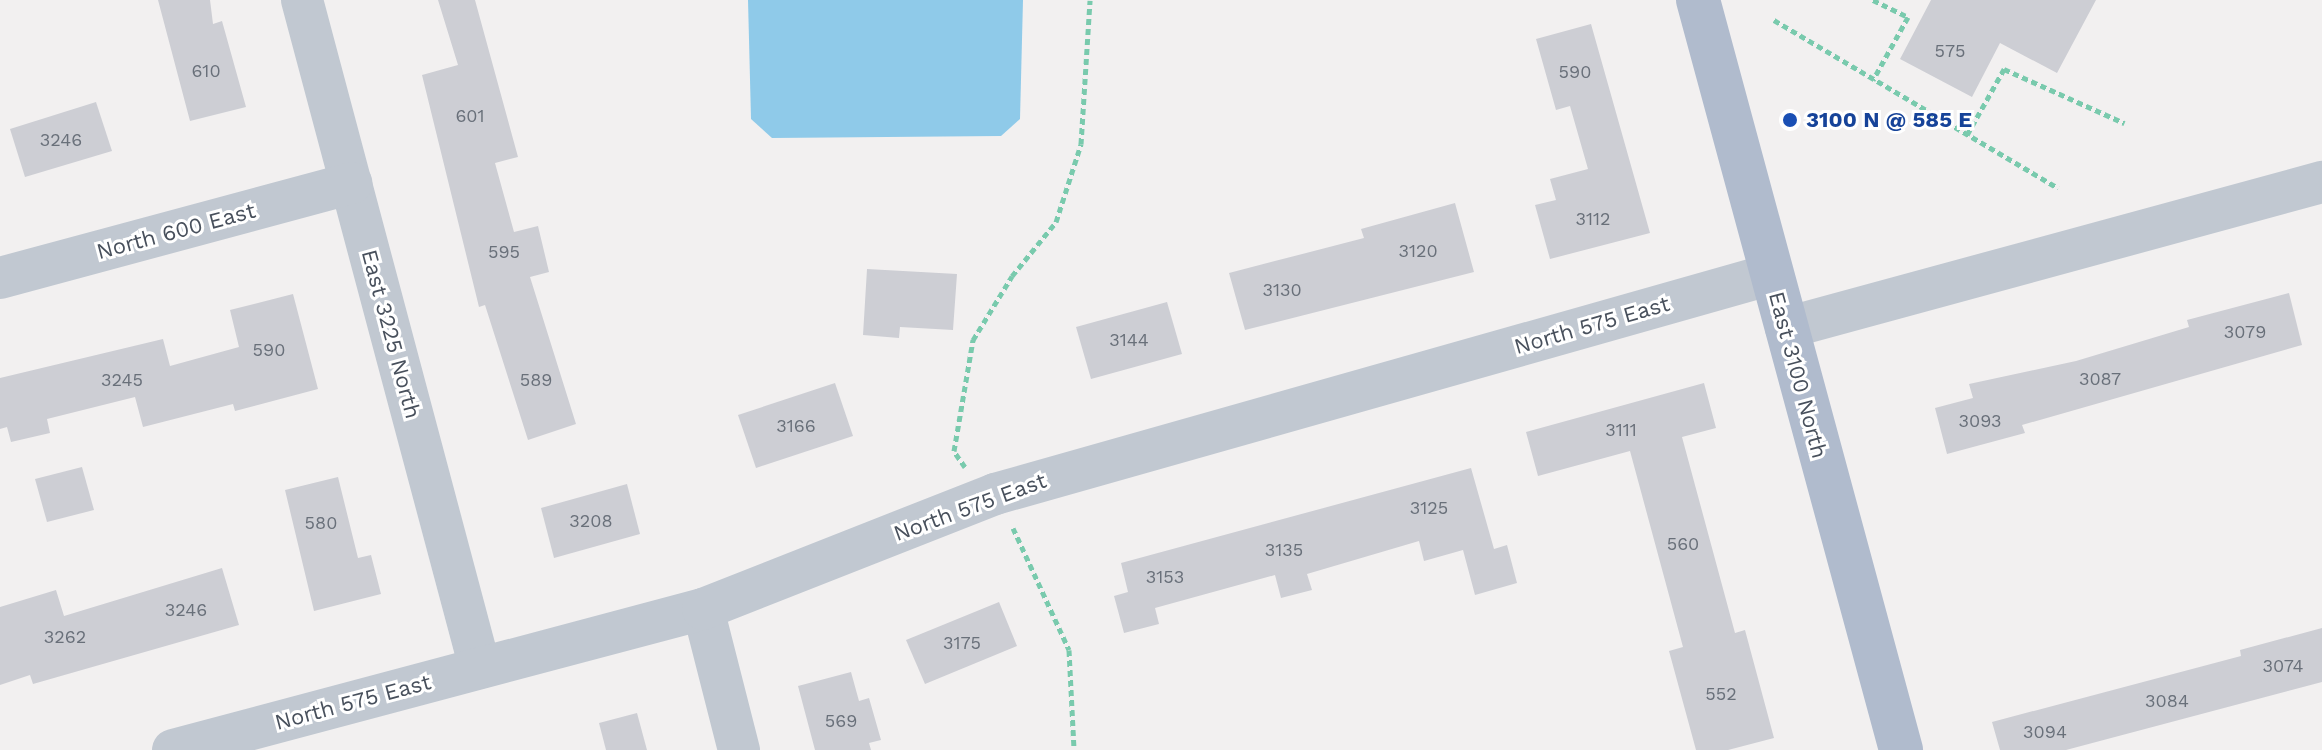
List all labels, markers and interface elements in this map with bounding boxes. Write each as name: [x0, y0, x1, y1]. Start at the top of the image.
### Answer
house number: 575: [1934, 40, 1966, 62]
house number: 610: [191, 60, 221, 82]
house number: 590: [1559, 61, 1591, 83]
house number: 601: [455, 105, 485, 127]
place label: 3100 N @ 585 E: [1806, 107, 1972, 133]
marker: 3100 N @ 585 E: [1781, 111, 1799, 129]
house number: 3246: [40, 129, 82, 151]
street label: North 600 East: [94, 197, 258, 265]
house number: 3112: [1575, 208, 1611, 230]
house number: 3120: [1398, 240, 1438, 262]
house number: 595: [488, 241, 520, 263]
street label: East 3225 North: [356, 247, 426, 421]
house number: 3130: [1262, 279, 1302, 301]
street label: East 3100 North: [1763, 289, 1833, 461]
street label: North 575 East: [1511, 290, 1673, 360]
house number: 3079: [2224, 321, 2266, 343]
house number: 3144: [1109, 329, 1149, 351]
house number: 590: [253, 339, 285, 361]
house number: 3087: [2079, 368, 2121, 390]
house number: 3245: [101, 369, 143, 391]
house number: 589: [520, 369, 552, 391]
house number: 3093: [1959, 410, 2001, 432]
house number: 3166: [776, 415, 816, 437]
house number: 3111: [1605, 419, 1637, 441]
street label: North 575 East: [890, 467, 1050, 547]
house number: 3125: [1410, 497, 1448, 519]
house number: 3208: [569, 510, 613, 532]
house number: 580: [305, 512, 337, 534]
house number: 560: [1667, 533, 1699, 555]
house number: 3135: [1265, 539, 1303, 561]
house number: 3153: [1146, 566, 1184, 588]
house number: 3246: [165, 599, 207, 621]
house number: 3262: [44, 626, 86, 648]
house number: 3175: [943, 632, 981, 654]
house number: 3074: [2262, 655, 2304, 677]
street label: North 575 East: [272, 668, 434, 736]
house number: 552: [1705, 683, 1737, 705]
house number: 3084: [2145, 690, 2189, 712]
house number: 569: [825, 710, 857, 732]
house number: 3094: [2023, 721, 2067, 743]

